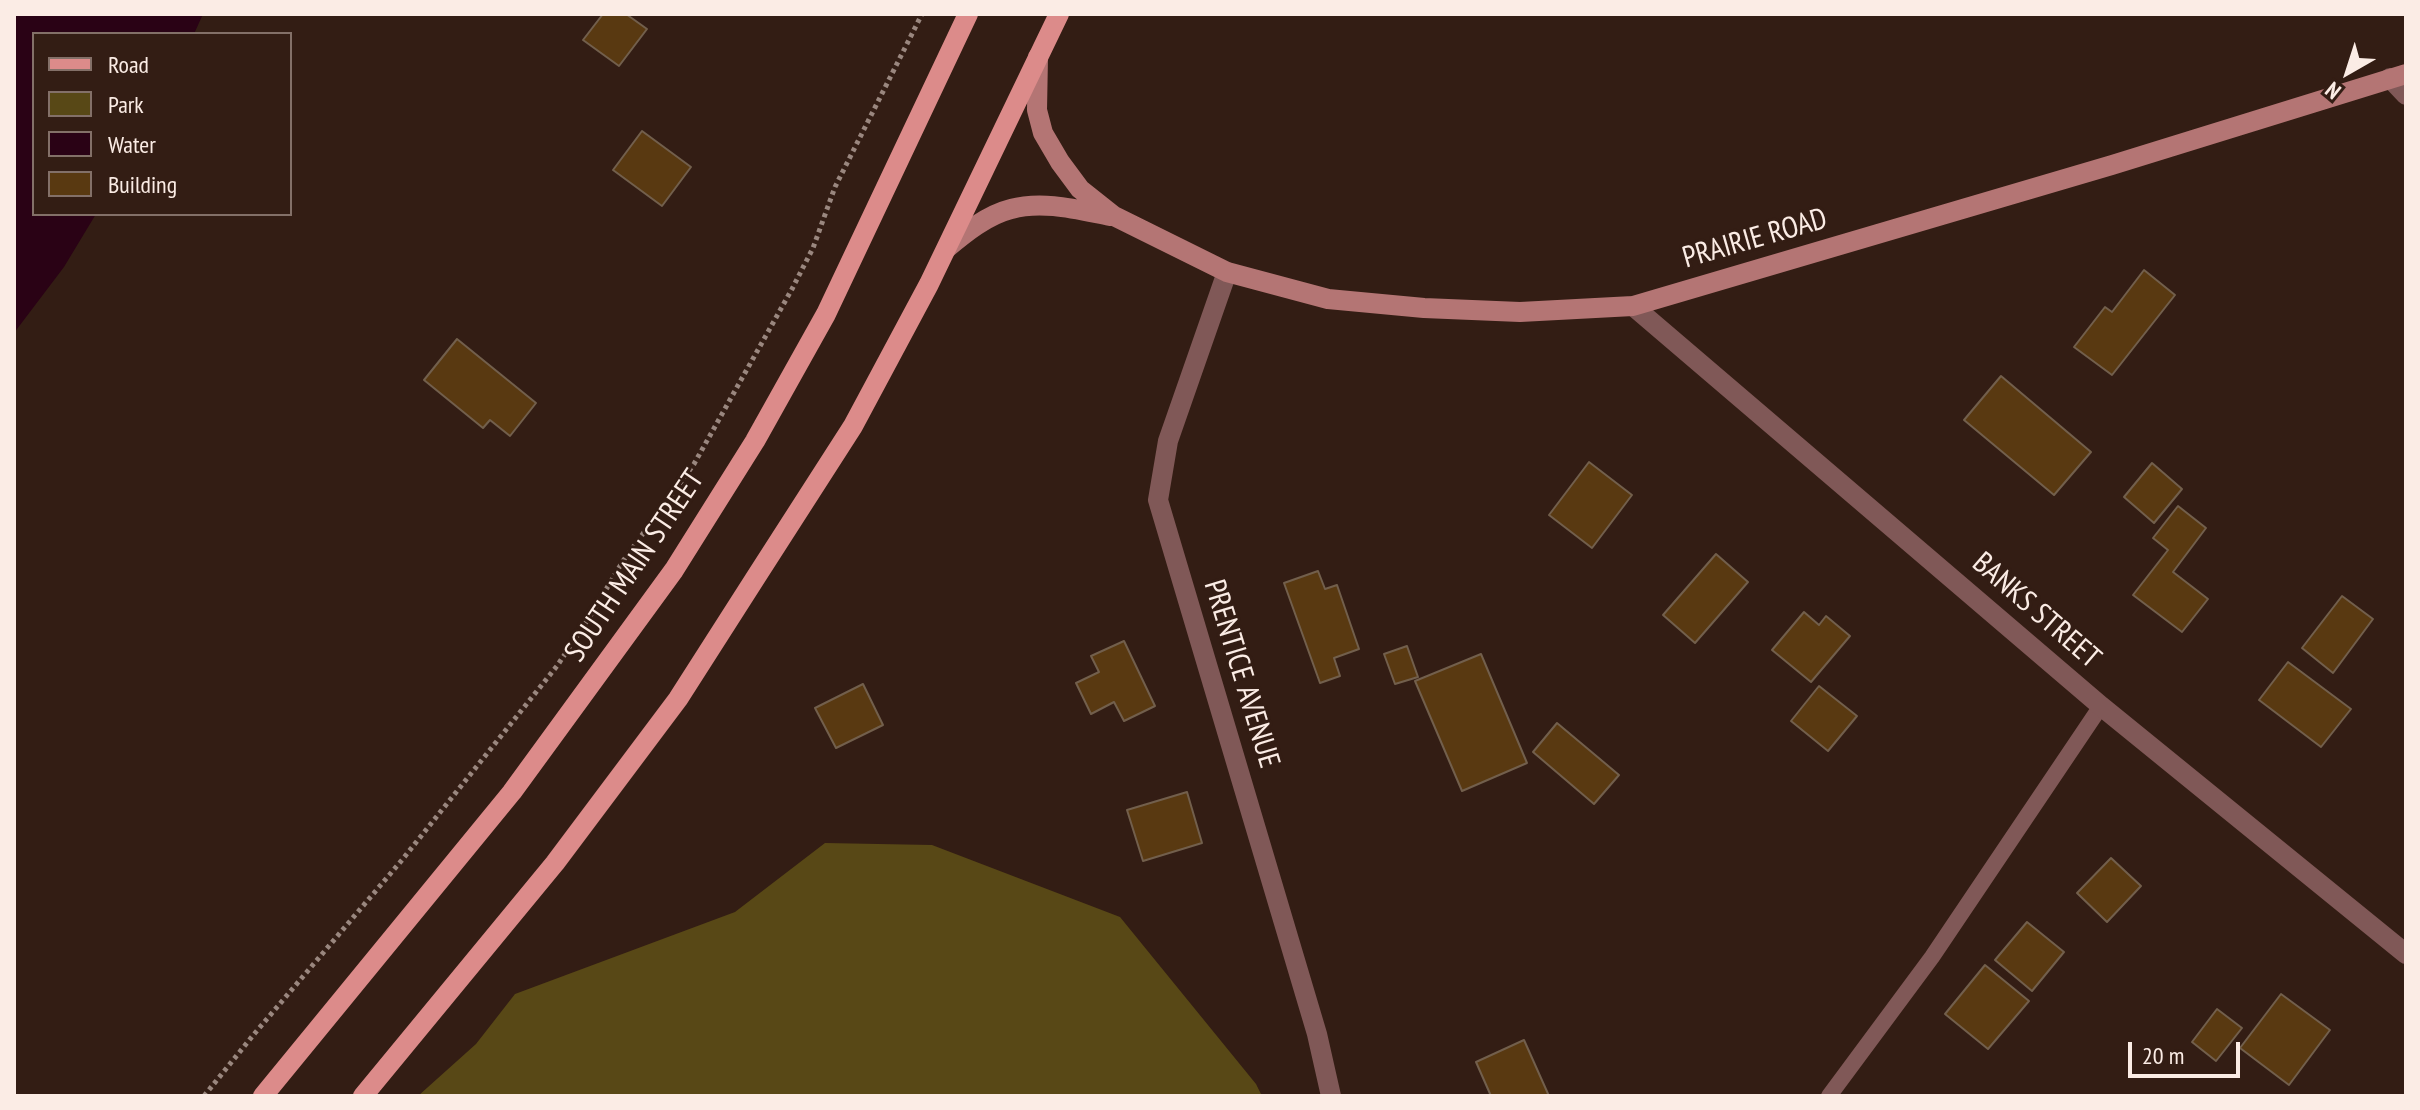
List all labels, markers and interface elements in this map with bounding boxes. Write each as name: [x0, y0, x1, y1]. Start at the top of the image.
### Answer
legend: [32, 32, 292, 216]
north arrow: [2308, 32, 2388, 112]
text: Road: [108, 49, 149, 80]
text: N: [2319, 76, 2346, 105]
text: Park: [108, 89, 144, 120]
text: Water: [108, 129, 156, 160]
text: Building: [108, 169, 177, 200]
street label: PRAIRIE ROAD: [1679, 201, 1831, 277]
street label: SOUTH MAIN STREET: [558, 463, 712, 669]
street label: BANKS STREET: [1964, 546, 2108, 676]
street label: PRENTICE AVENUE: [1195, 576, 1287, 772]
scale bar: [2132, 1026, 2244, 1076]
text: 20 m: [2142, 1040, 2184, 1071]

